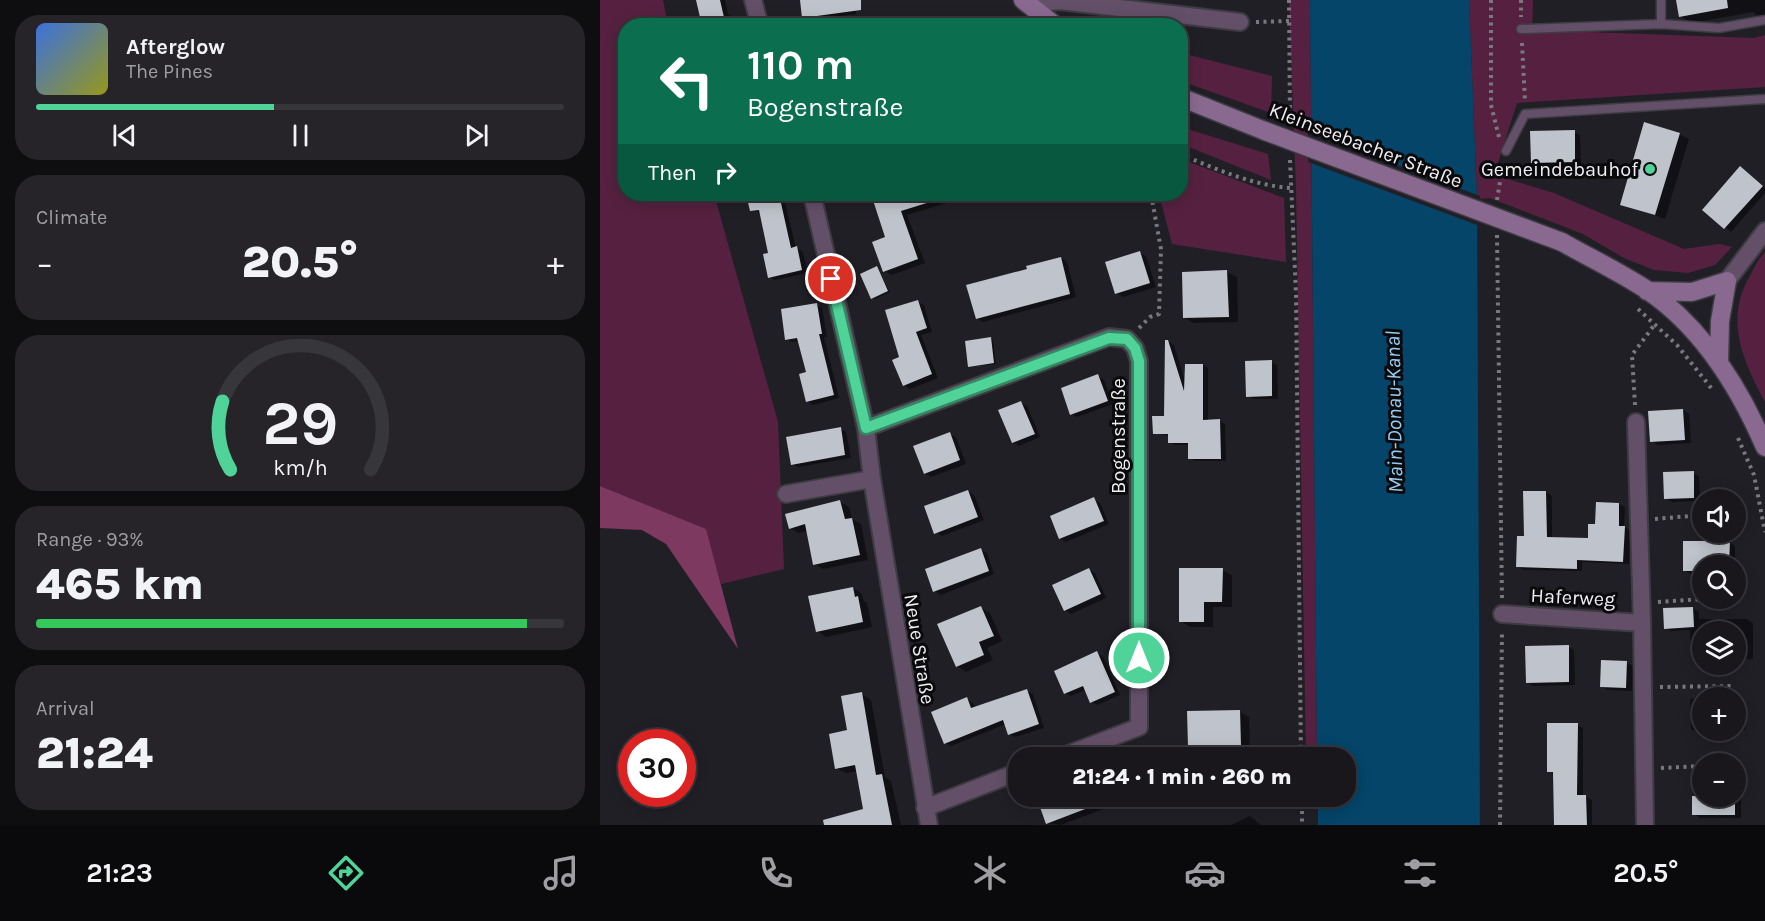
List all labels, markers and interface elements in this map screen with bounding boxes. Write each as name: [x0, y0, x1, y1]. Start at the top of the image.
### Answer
text: Afterglow: [126, 34, 225, 60]
text: 110 m: [747, 40, 854, 90]
icon: left: [648, 42, 726, 120]
text: The Pines: [126, 60, 213, 83]
text: Bogenstraße: [747, 91, 903, 123]
street label: Kleinseebacher Straße: [1266, 98, 1466, 193]
icon: previous: [108, 119, 141, 152]
icon: pause: [284, 119, 317, 152]
icon: next: [460, 119, 493, 152]
icon: right: [709, 156, 742, 189]
place label: Gemeindebauhof: [1481, 158, 1638, 181]
text: Then: [648, 160, 697, 186]
marker: Gemeindebauhof: [1643, 162, 1657, 176]
text: Climate: [36, 206, 107, 229]
text: 20.5°: [242, 236, 358, 288]
text: −: [36, 244, 53, 282]
text: +: [547, 244, 564, 282]
pin: [805, 253, 856, 304]
icon: arrive: [814, 262, 847, 295]
water label: Main-Donau-Kanal: [1381, 331, 1407, 493]
street label: Bogenstraße: [1107, 378, 1130, 494]
text: 29: [262, 387, 338, 460]
text: km/h: [273, 455, 327, 480]
map controls: [1692, 489, 1746, 807]
button: sound: [1692, 489, 1746, 543]
text: Range · 93%: [36, 528, 144, 551]
button: search: [1692, 555, 1746, 609]
text: 465 km: [36, 558, 204, 610]
street label: Haferweg: [1530, 584, 1616, 611]
street label: Neue Straße: [899, 592, 940, 706]
button: layers: [1692, 621, 1746, 675]
position arrow: [1107, 626, 1171, 690]
button: +: [1692, 687, 1746, 741]
text: Arrival: [36, 697, 95, 720]
text: 21:24: [36, 727, 153, 779]
speed limit sign: 30: [618, 729, 696, 807]
button: −: [1692, 753, 1746, 807]
text: 21:24 · 1 min · 260 m: [1072, 764, 1292, 790]
icon: directions: [325, 852, 367, 894]
icon: music: [540, 852, 582, 894]
icon: phone: [755, 852, 797, 894]
icon: climate: [969, 852, 1011, 894]
icon: car: [1184, 852, 1226, 894]
icon: filters: [1399, 852, 1441, 894]
text: 21:23: [86, 857, 153, 889]
text: 20.5°: [1613, 857, 1679, 889]

